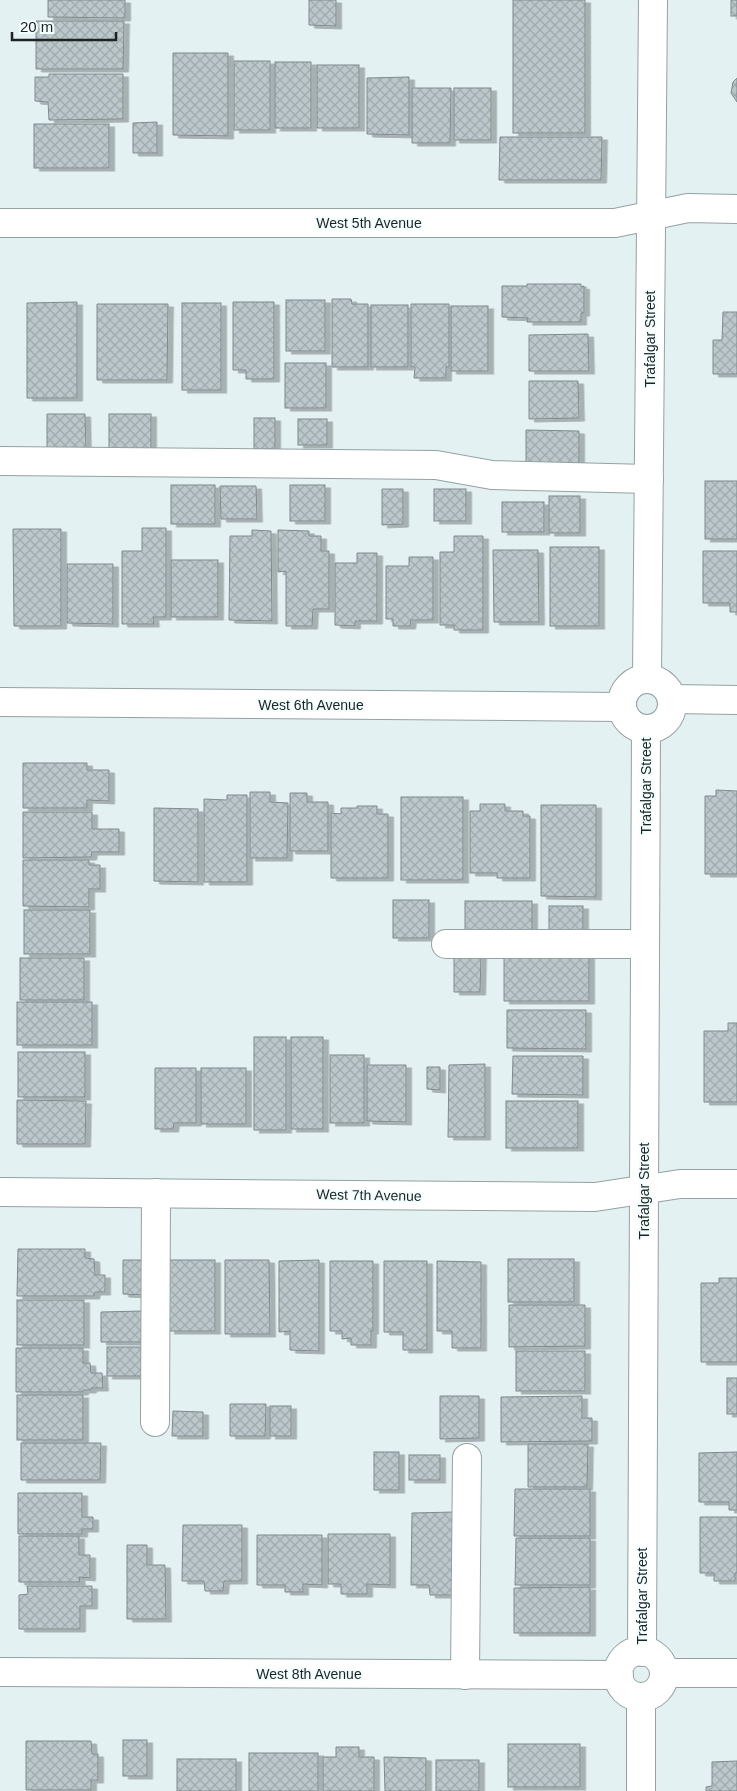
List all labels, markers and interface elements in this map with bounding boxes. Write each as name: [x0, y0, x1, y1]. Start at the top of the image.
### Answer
scale bar: [12, 10, 116, 42]
text: 20 m: [20, 18, 53, 35]
street label: West 5th Avenue: [316, 215, 422, 231]
street label: Trafalgar Street: [642, 291, 658, 387]
street label: West 6th Avenue: [258, 697, 364, 713]
street label: Trafalgar Street: [638, 738, 654, 834]
street label: Trafalgar Street: [636, 1143, 652, 1239]
street label: West 7th Avenue: [316, 1186, 422, 1204]
street label: Trafalgar Street: [634, 1548, 650, 1644]
street label: West 8th Avenue: [256, 1666, 362, 1682]

